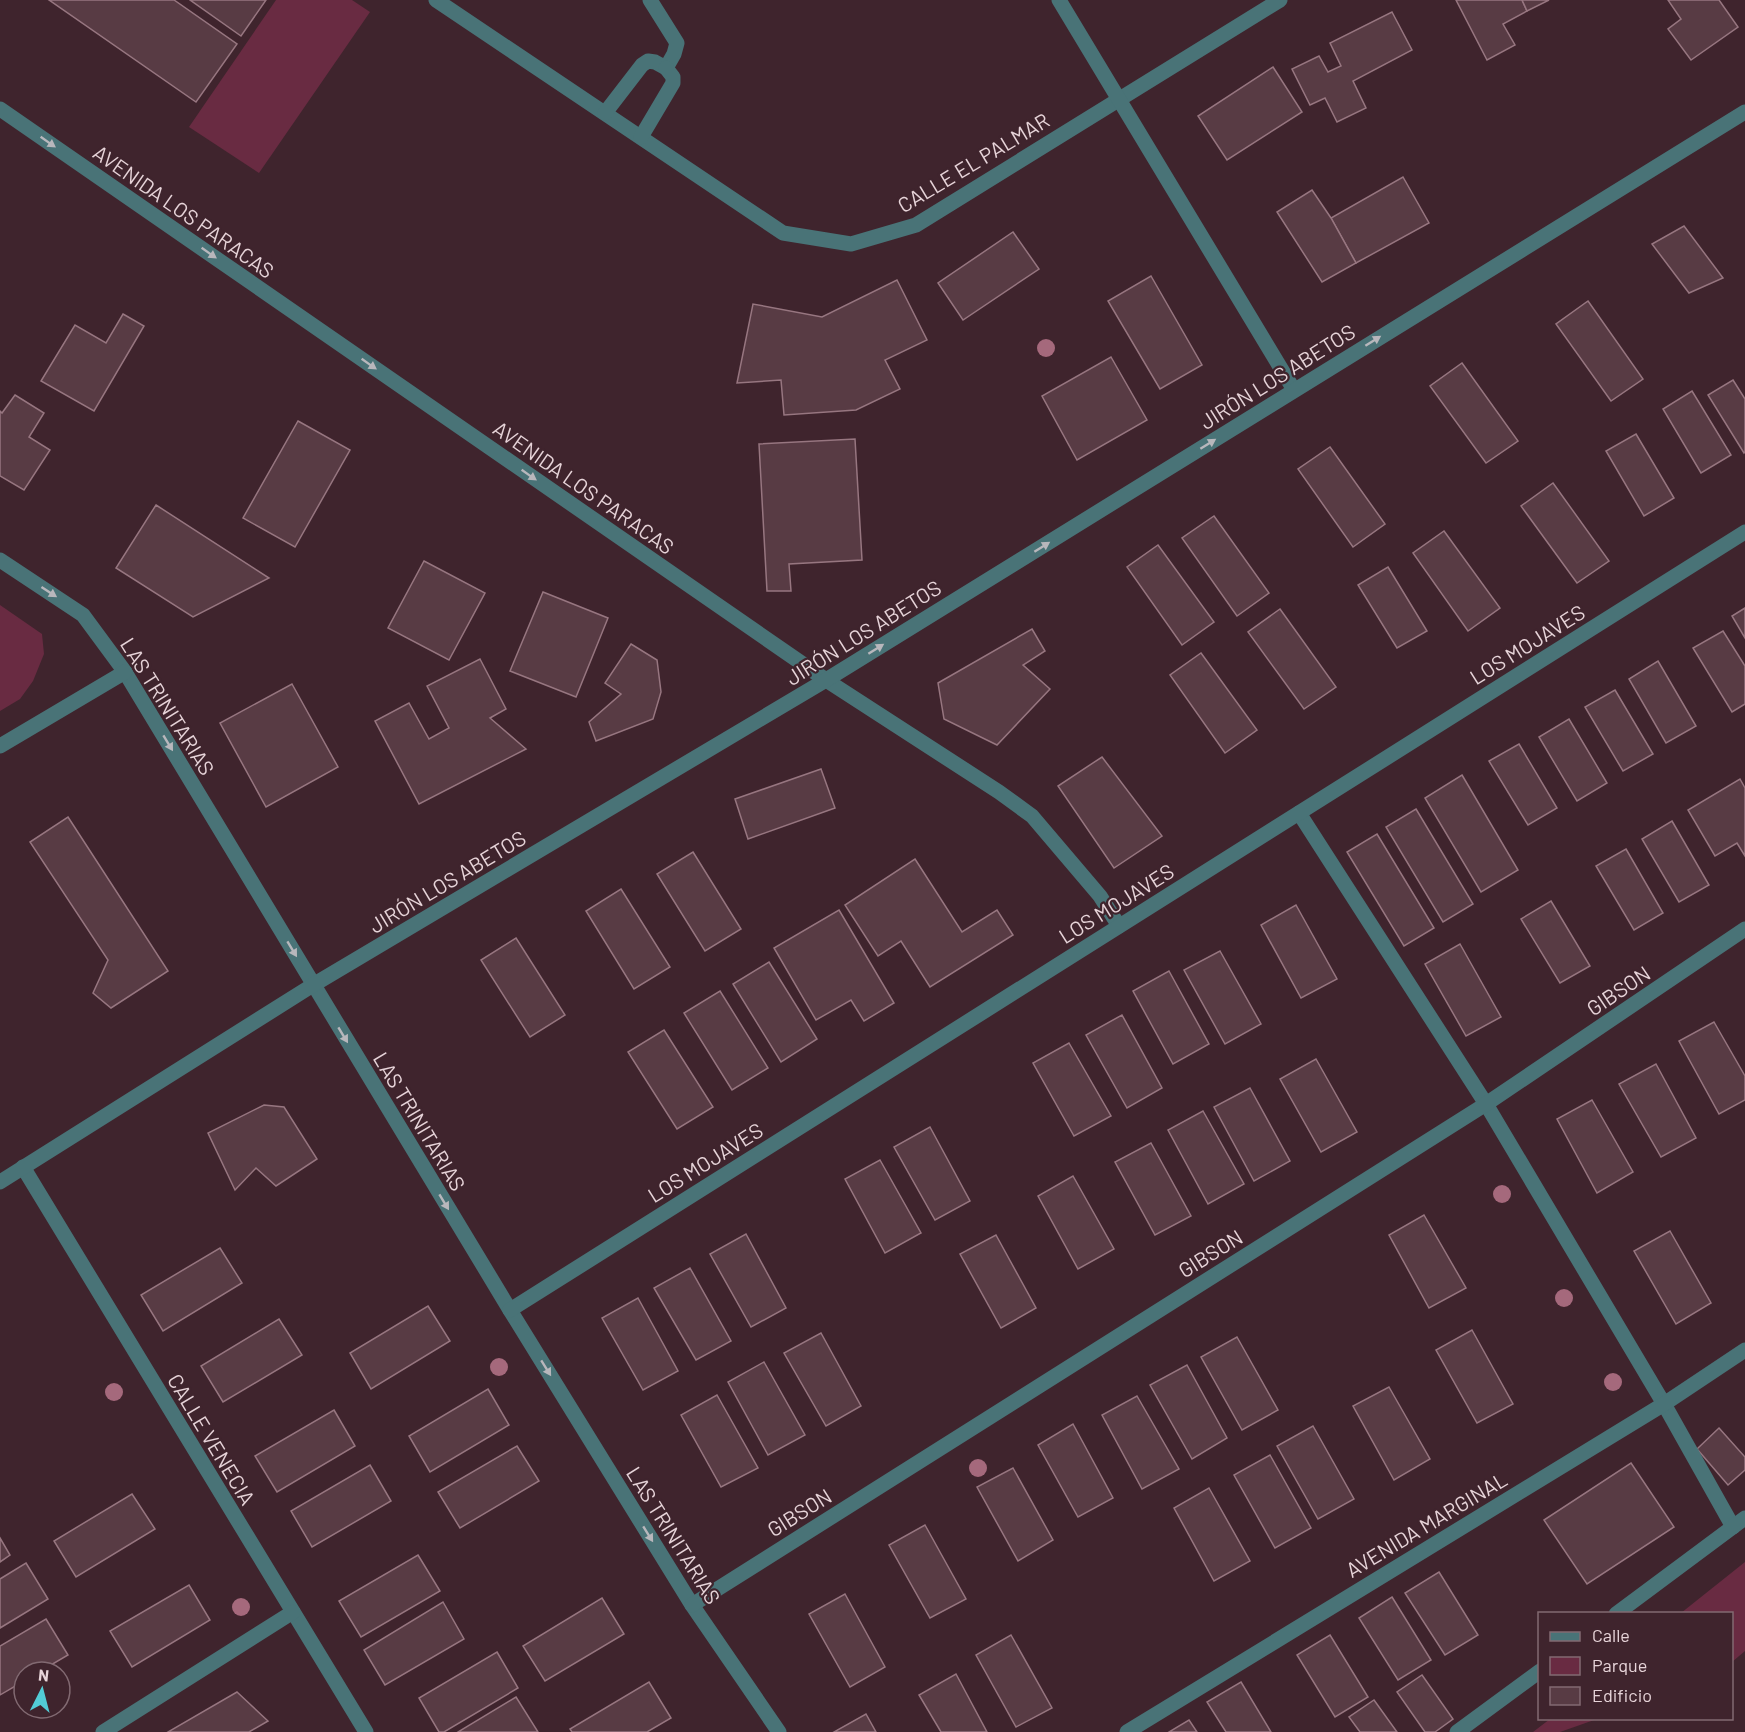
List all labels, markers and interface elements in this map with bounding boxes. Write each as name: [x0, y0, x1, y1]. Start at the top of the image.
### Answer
street label: CALLE EL PALMAR: [893, 107, 1053, 217]
one-way arrow: [40, 136, 56, 147]
street label: AVENIDA LOS PARACAS: [89, 139, 279, 283]
one-way arrow: [200, 247, 216, 259]
street label: JIRÓN LOS ABETOS: [1195, 318, 1359, 434]
one-way arrow: [1365, 336, 1381, 347]
one-way arrow: [361, 358, 377, 369]
street label: AVENIDA LOS PARACAS: [489, 415, 679, 559]
one-way arrow: [1199, 438, 1216, 449]
one-way arrow: [521, 469, 537, 481]
one-way arrow: [1034, 541, 1050, 552]
street label: JIRÓN LOS ABETOS: [781, 574, 945, 690]
one-way arrow: [41, 586, 57, 597]
street label: LOS MOJAVES: [1465, 599, 1589, 689]
street label: LAS TRINITARIAS: [116, 633, 220, 779]
one-way arrow: [868, 644, 884, 655]
one-way arrow: [162, 735, 173, 751]
street label: JIRÓN LOS ABETOS: [364, 824, 530, 938]
street label: LOS MOJAVES: [1054, 858, 1178, 948]
one-way arrow: [286, 941, 297, 957]
street label: GIBSON: [1582, 960, 1654, 1020]
one-way arrow: [338, 1027, 349, 1043]
street label: LAS TRINITARIAS: [369, 1047, 471, 1195]
street label: LOS MOJAVES: [643, 1117, 767, 1207]
one-way arrow: [439, 1194, 450, 1210]
street label: GIBSON: [1173, 1224, 1247, 1282]
one-way arrow: [540, 1360, 551, 1376]
street label: CALLE VENECIA: [163, 1369, 261, 1509]
street label: LAS TRINITARIAS: [622, 1462, 726, 1608]
street label: AVENIDA MARGINAL: [1341, 1466, 1511, 1582]
street label: GIBSON: [762, 1483, 836, 1541]
one-way arrow: [643, 1526, 654, 1542]
legend: [1538, 1612, 1733, 1720]
text: Calle: [1592, 1624, 1630, 1646]
text: Parque: [1592, 1654, 1647, 1676]
north arrow: [12, 1660, 72, 1720]
text: N: [37, 1665, 50, 1685]
text: Edificio: [1592, 1684, 1652, 1706]

